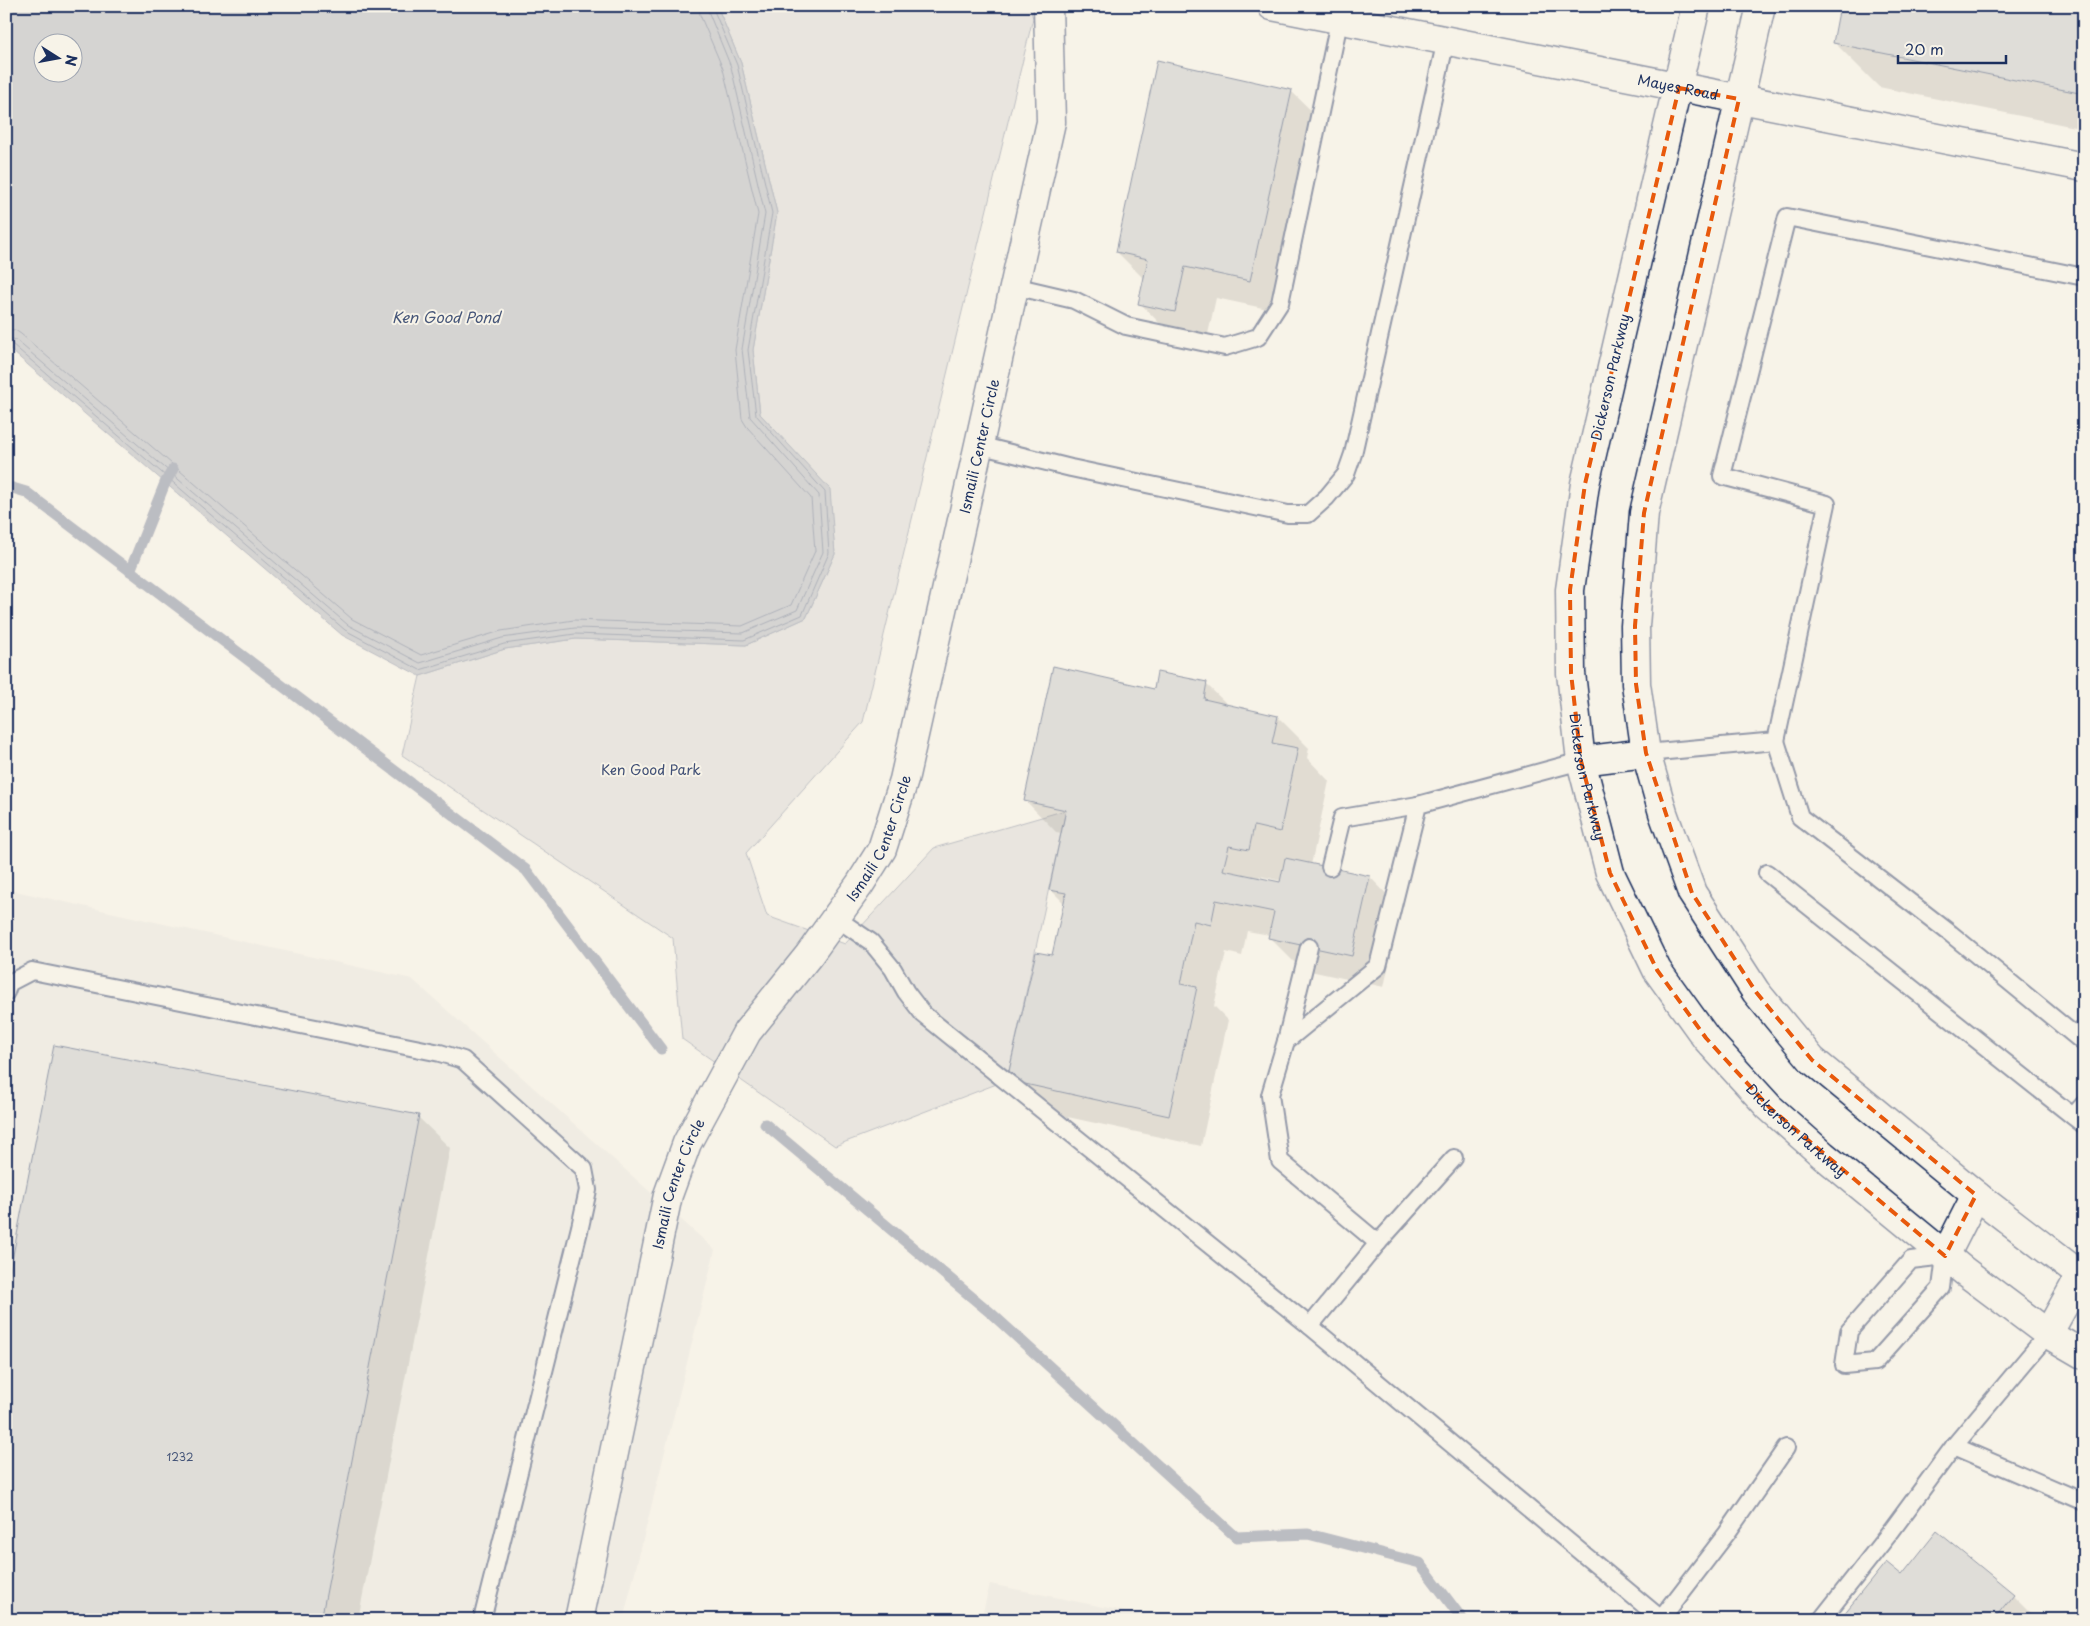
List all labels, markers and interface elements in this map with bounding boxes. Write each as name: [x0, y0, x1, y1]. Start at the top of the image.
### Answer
north arrow: [32, 32, 82, 82]
scale bar: [1898, 32, 2005, 64]
text: 20 m: [1905, 37, 1944, 60]
text: N: [60, 53, 83, 68]
street label: Mayes Road: [1636, 68, 1720, 105]
water label: Ken Good Pond: [392, 305, 502, 328]
street label: Dickerson Parkway: [1585, 311, 1635, 443]
street label: Ismaili Center Circle: [953, 377, 1004, 515]
street label: Dickerson Parkway: [1565, 712, 1612, 843]
park label: Ken Good Park: [601, 759, 701, 780]
street label: Ismaili Center Circle: [841, 773, 915, 905]
street label: Dickerson Parkway: [1742, 1079, 1852, 1181]
street label: Ismaili Center Circle: [646, 1114, 709, 1251]
house number: 1232: [166, 1448, 194, 1465]

